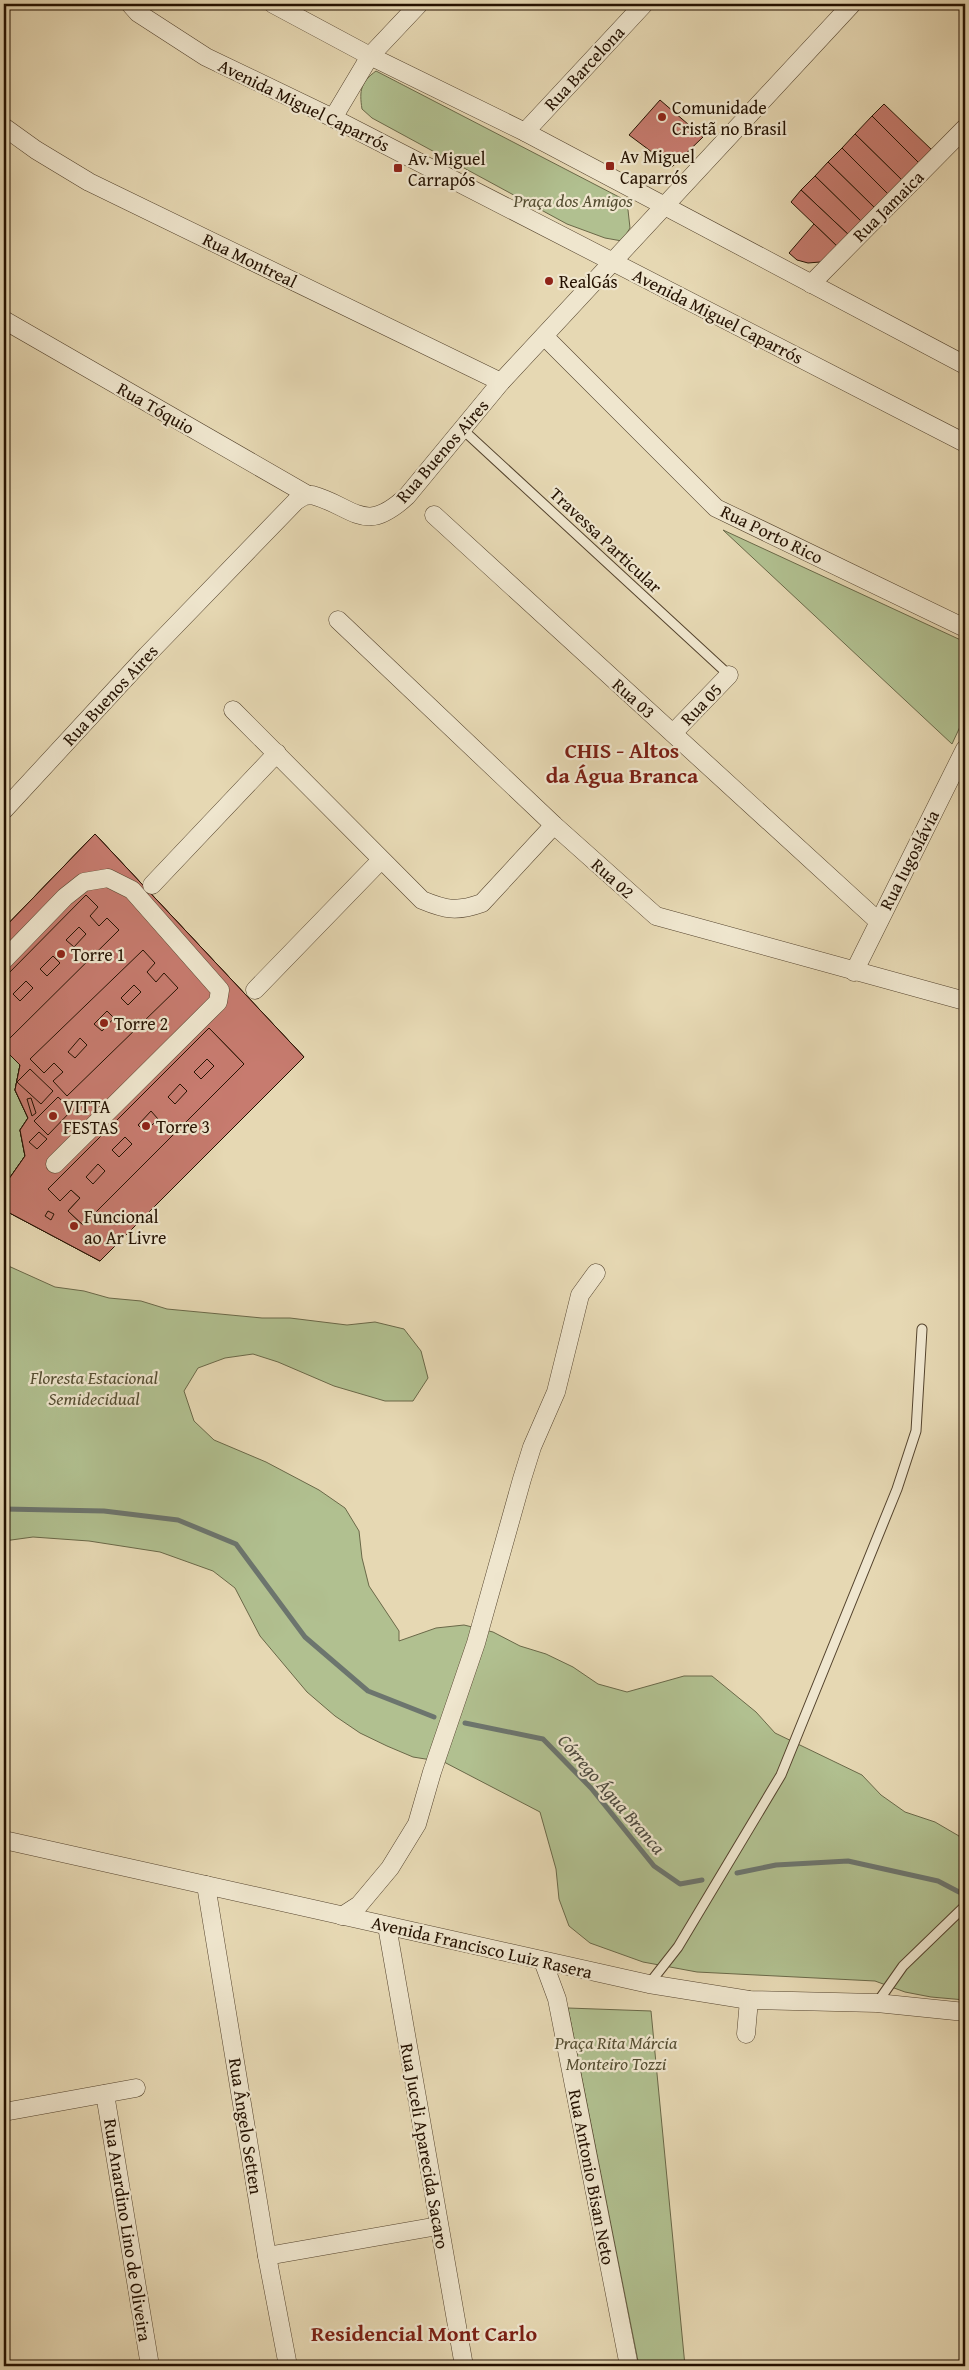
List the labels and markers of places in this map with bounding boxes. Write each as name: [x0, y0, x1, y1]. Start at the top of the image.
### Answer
place label: Comunidade Cristã no Brasil: [672, 94, 787, 142]
marker: Comunidade Cristã no Brasil: [656, 111, 668, 123]
place label: Av Miguel Caparrós: [620, 143, 695, 191]
place label: Av. Miguel Carrapós: [408, 145, 486, 193]
marker: Av Miguel Caparrós: [604, 160, 616, 172]
marker: Av. Miguel Carrapós: [392, 162, 404, 174]
place label: RealGás: [559, 268, 618, 295]
marker: RealGás: [543, 275, 555, 287]
place label: Torre 1: [71, 941, 125, 968]
marker: Torre 1: [55, 948, 67, 960]
place label: Torre 2: [114, 1010, 168, 1037]
marker: Torre 2: [98, 1017, 110, 1029]
place label: VITTA FESTAS: [63, 1093, 119, 1141]
marker: VITTA FESTAS: [47, 1110, 59, 1122]
place label: Torre 3: [156, 1113, 210, 1140]
marker: Torre 3: [140, 1120, 152, 1132]
place label: Funcional ao Ar Livre: [84, 1203, 166, 1251]
marker: Funcional ao Ar Livre: [68, 1220, 80, 1232]

